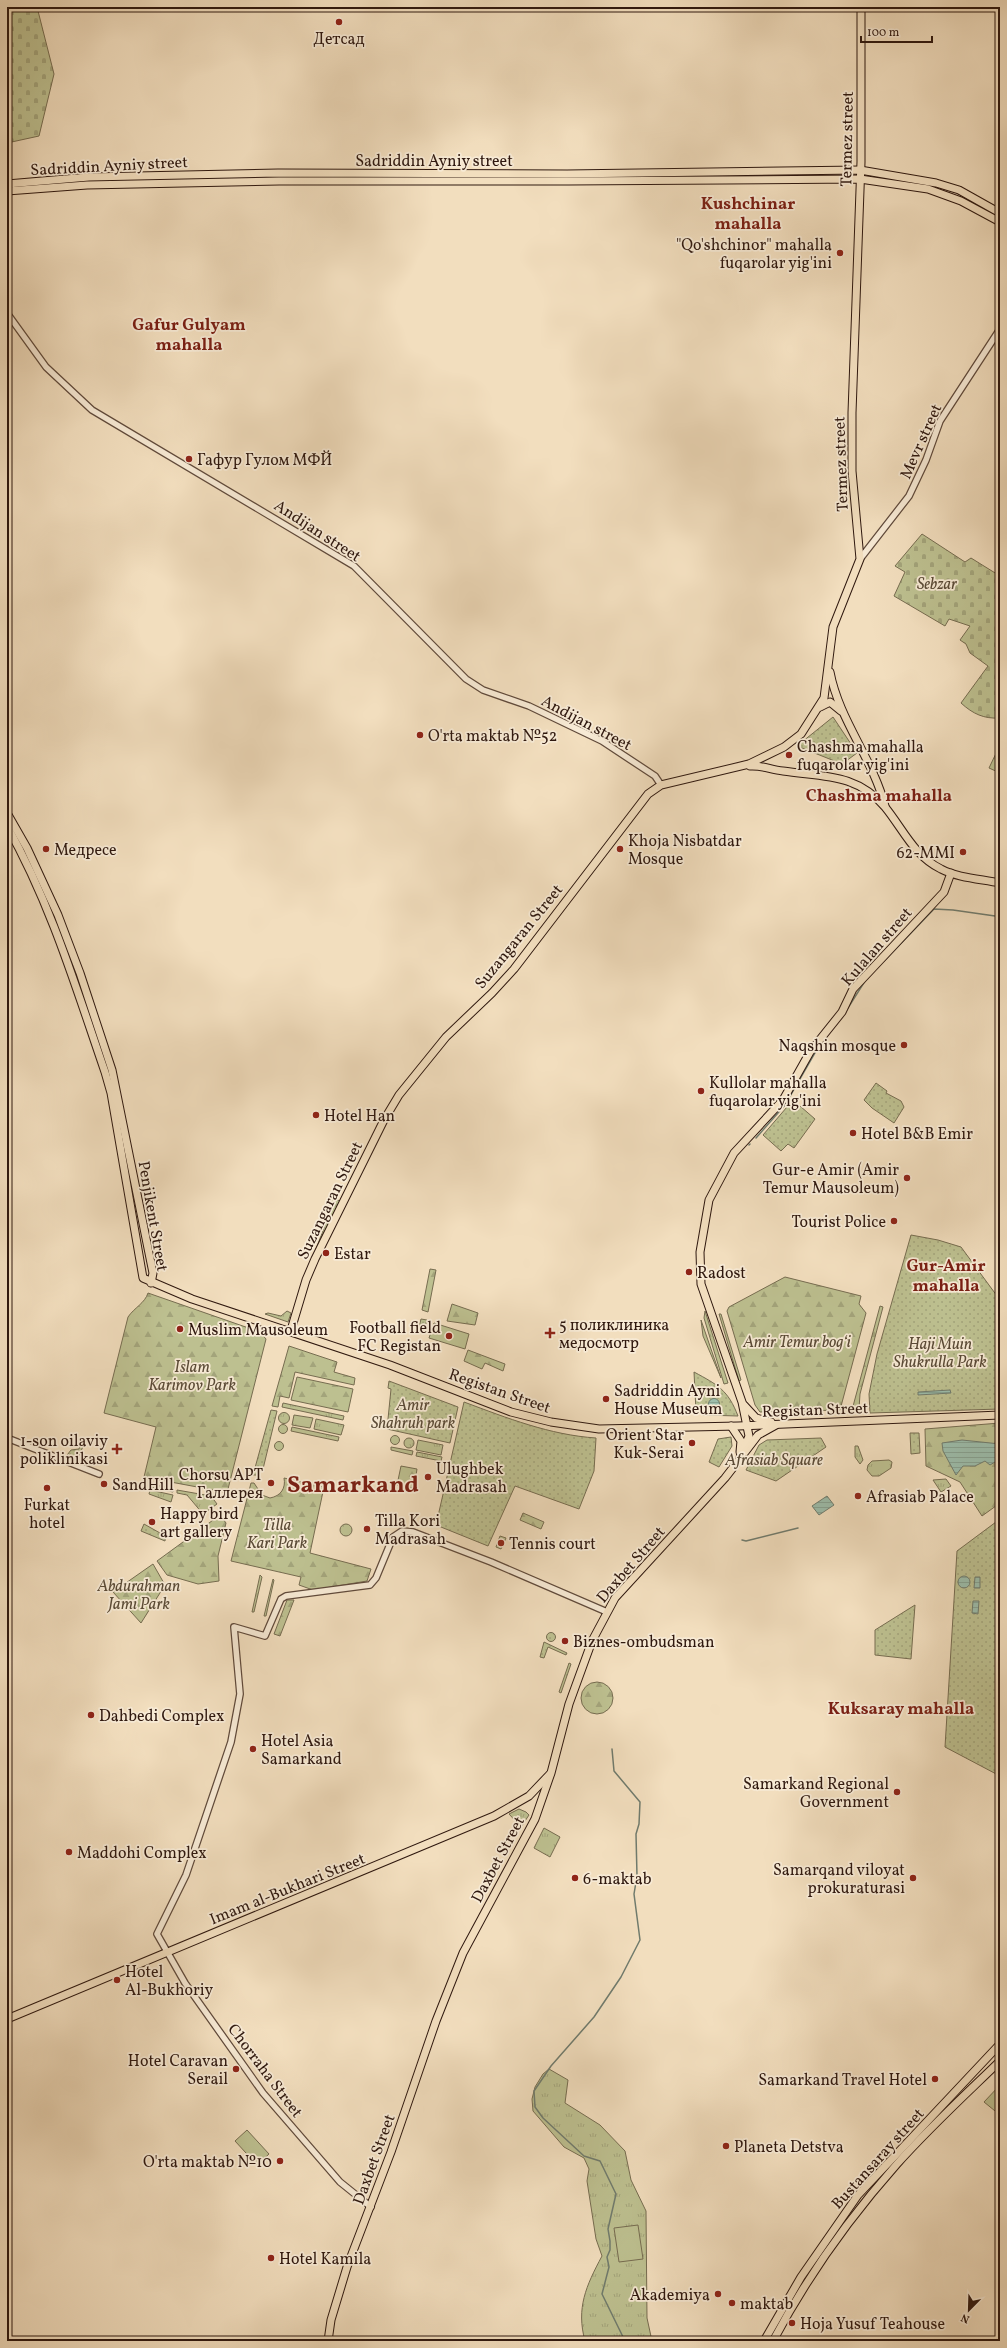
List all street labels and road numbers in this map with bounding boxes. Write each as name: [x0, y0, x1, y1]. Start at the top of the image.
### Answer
street label: Termez street: [836, 91, 860, 187]
street label: Sadriddin Ayniy street: [355, 151, 513, 173]
street label: Sadriddin Ayniy street: [30, 152, 189, 182]
street label: Mevr street: [895, 400, 948, 483]
street label: Termez street: [829, 415, 855, 512]
street label: Andijan street: [269, 495, 365, 568]
street label: Andijan street: [537, 691, 636, 757]
street label: Suzangaran Street: [470, 880, 569, 994]
street label: Kulalan street: [837, 903, 918, 992]
street label: Suzangaran Street: [293, 1138, 369, 1264]
street label: Penjikent Street: [131, 1159, 173, 1274]
street label: Registan Street: [446, 1364, 554, 1420]
street label: Registan Street: [762, 1398, 869, 1424]
street label: Daxbet Street: [592, 1522, 671, 1608]
street label: Daxbet Street: [467, 1813, 531, 1907]
street label: Imam al-Bukhari Street: [207, 1848, 369, 1931]
street label: Chorraha Street: [222, 2020, 307, 2123]
street label: Bustansaray street: [827, 2104, 930, 2215]
street label: Daxbet Street: [348, 2111, 402, 2208]

